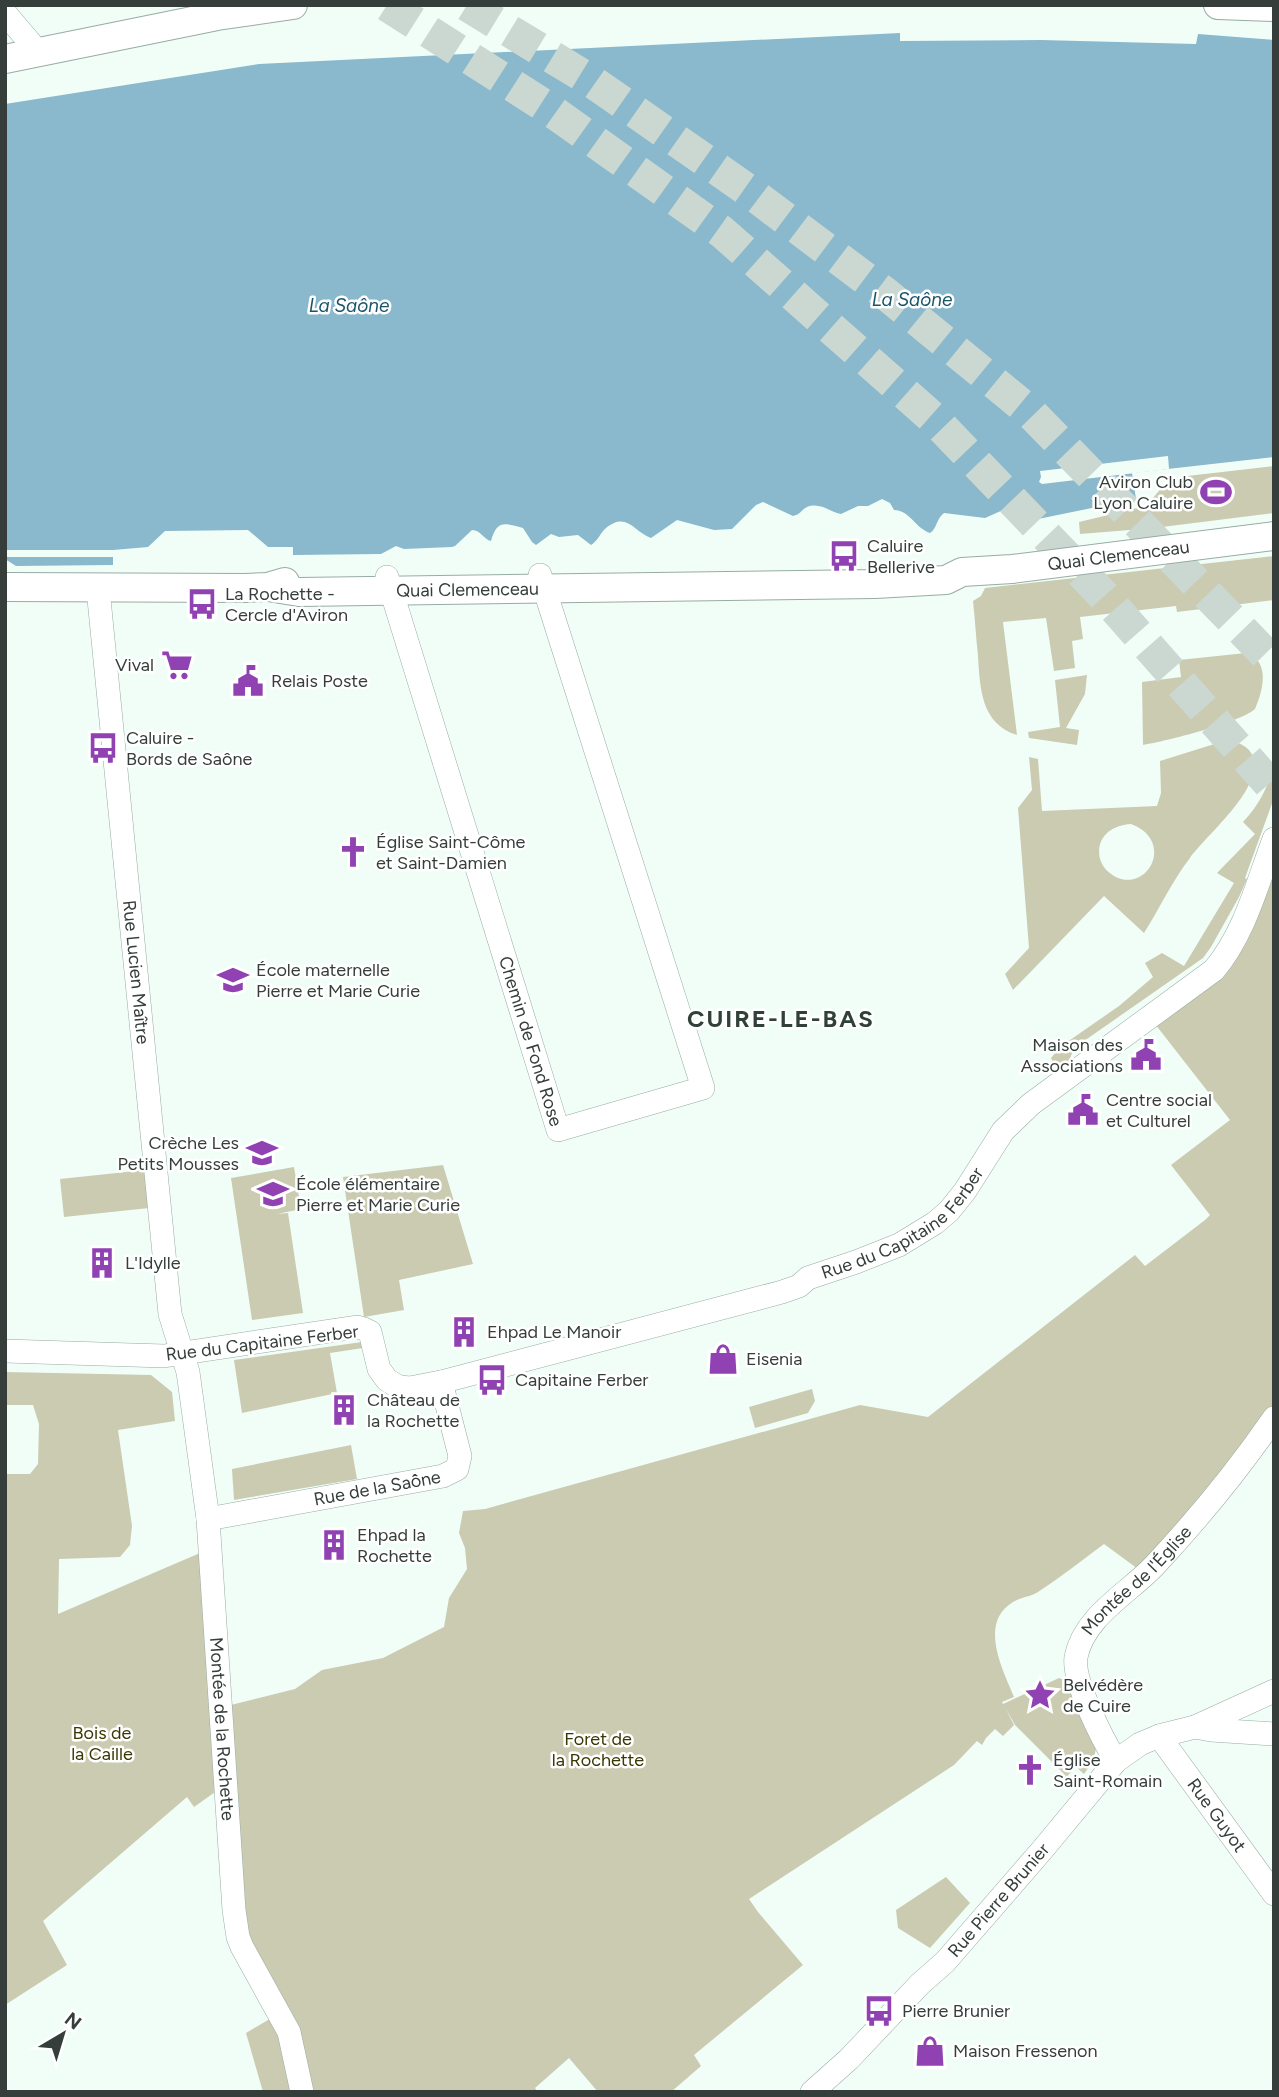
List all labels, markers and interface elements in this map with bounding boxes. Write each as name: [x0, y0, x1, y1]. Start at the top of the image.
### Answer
water label: La Saône: [872, 288, 953, 311]
water label: La Saône: [309, 294, 390, 317]
place label: Aviron Club Lyon Caluire: [1093, 471, 1193, 514]
sports icon: Aviron Club Lyon Caluire: [1199, 475, 1233, 509]
place label: Caluire Bellerive: [867, 535, 935, 578]
street label: Quai Clemenceau: [1046, 536, 1191, 575]
bus stop icon: Caluire Bellerive: [827, 539, 861, 573]
street label: Quai Clemenceau: [396, 578, 539, 602]
place label: La Rochette - Cercle d'Aviron: [225, 583, 348, 626]
bus stop icon: La Rochette - Cercle d'Aviron: [185, 587, 219, 621]
supermarket icon: Vival: [160, 648, 194, 682]
place label: Vival: [115, 654, 154, 676]
public building icon: Relais Poste: [231, 664, 265, 698]
place label: Relais Poste: [271, 670, 368, 692]
place label: Caluire - Bords de Saône: [126, 727, 252, 770]
bus stop icon: Caluire - Bords de Saône: [86, 731, 120, 765]
place label: Église Saint-Côme et Saint-Damien: [376, 831, 526, 874]
church icon: Église Saint-Côme et Saint-Damien: [336, 835, 370, 869]
street label: Rue Lucien Maître: [118, 899, 154, 1045]
street label: Chemin de Fond Rose: [494, 954, 567, 1129]
place label: École maternelle Pierre et Marie Curie: [256, 959, 420, 1002]
school or university icon: École maternelle Pierre et Marie Curie: [216, 963, 250, 997]
district label: CUIRE-LE-BAS: [687, 1004, 875, 1033]
place label: Maison des Associations: [1021, 1034, 1123, 1077]
public building icon: Maison des Associations: [1129, 1038, 1163, 1072]
place label: Centre social et Culturel: [1106, 1089, 1212, 1132]
public building icon: Centre social et Culturel: [1066, 1093, 1100, 1127]
place label: Crèche Les Petits Mousses: [118, 1132, 239, 1175]
school or university icon: Crèche Les Petits Mousses: [245, 1136, 279, 1170]
street label: Rue du Capitaine Ferber: [818, 1163, 988, 1284]
place label: École élémentaire Pierre et Marie Curie: [296, 1173, 460, 1216]
school or university icon: École élémentaire Pierre et Marie Curie: [256, 1177, 290, 1211]
building icon: L'Idylle: [85, 1246, 119, 1280]
place label: L'Idylle: [125, 1252, 181, 1274]
building icon: Ehpad Le Manoir: [447, 1315, 481, 1349]
street label: Rue du Capitaine Ferber: [164, 1320, 360, 1366]
place label: Ehpad Le Manoir: [487, 1321, 621, 1343]
shop icon: Eisenia: [706, 1342, 740, 1376]
place label: Eisenia: [746, 1348, 802, 1370]
bus stop icon: Capitaine Ferber: [475, 1363, 509, 1397]
place label: Capitaine Ferber: [515, 1369, 648, 1391]
place label: Château de la Rochette: [367, 1389, 460, 1432]
building icon: Château de la Rochette: [327, 1393, 361, 1427]
street label: Rue de la Saône: [312, 1466, 443, 1510]
street label: Montée de l'Église: [1077, 1521, 1196, 1639]
place label: Ehpad la Rochette: [357, 1524, 432, 1567]
building icon: Ehpad la Rochette: [317, 1528, 351, 1562]
street label: Montée de la Rochette: [205, 1636, 239, 1822]
place label: Belvédère de Cuire: [1063, 1674, 1143, 1717]
place icon: Belvédère de Cuire: [1023, 1678, 1057, 1712]
park label: Bois de la Caille: [71, 1722, 133, 1765]
park label: Foret de la Rochette: [552, 1728, 644, 1771]
place label: Église Saint-Romain: [1053, 1749, 1162, 1792]
church icon: Église Saint-Romain: [1013, 1753, 1047, 1787]
street label: Rue Guyot: [1183, 1774, 1251, 1857]
street label: Rue Pierre Brunier: [943, 1839, 1054, 1962]
bus stop icon: Pierre Brunier: [862, 1994, 896, 2028]
north arrow: [28, 1999, 98, 2069]
place label: Pierre Brunier: [902, 2000, 1010, 2022]
text: N: [60, 2007, 86, 2035]
shop icon: Maison Fressenon: [913, 2034, 947, 2068]
place label: Maison Fressenon: [953, 2040, 1098, 2062]

